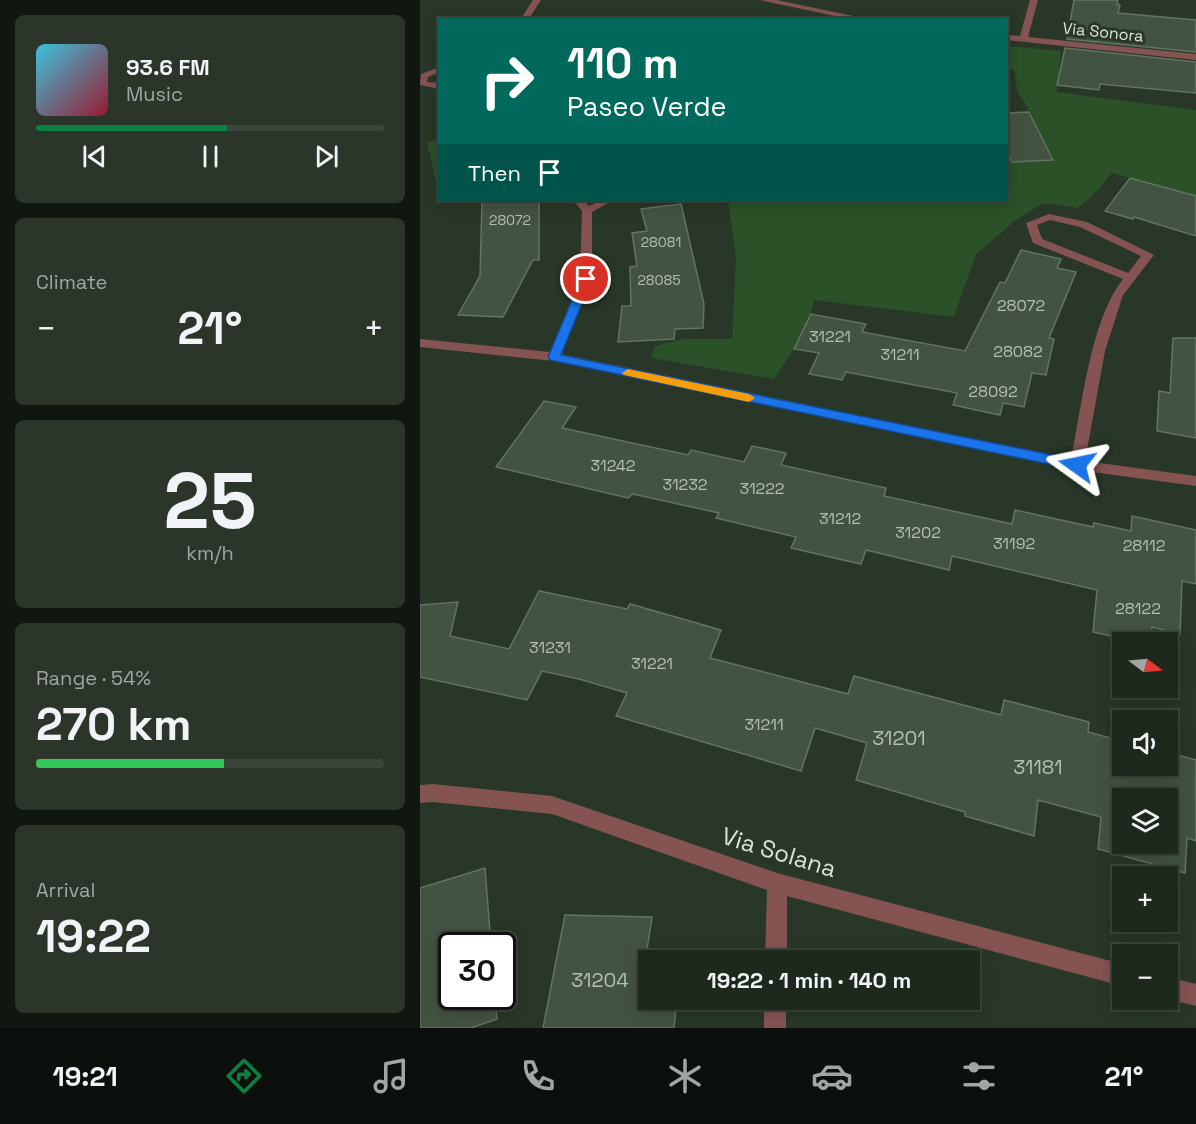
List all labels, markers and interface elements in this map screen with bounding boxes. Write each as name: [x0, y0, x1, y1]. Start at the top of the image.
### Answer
street label: Via Sonora: [1061, 17, 1145, 47]
text: 110 m: [567, 37, 679, 90]
icon: right: [468, 42, 546, 120]
text: 93.6 FM: [126, 53, 210, 81]
text: Music: [126, 81, 183, 107]
text: Paseo Verde: [567, 89, 727, 124]
icon: previous: [78, 140, 111, 173]
icon: pause: [194, 140, 227, 173]
icon: next: [310, 140, 343, 173]
icon: arrive: [533, 156, 566, 189]
text: Then: [468, 159, 521, 187]
house number: 28072: [489, 211, 531, 229]
house number: 28081: [641, 233, 681, 251]
pin: [560, 253, 611, 304]
icon: arrive: [569, 262, 602, 295]
text: Climate: [36, 269, 107, 295]
house number: 28085: [637, 271, 681, 289]
house number: 28072: [997, 295, 1045, 316]
text: 21°: [178, 300, 242, 357]
text: −: [36, 308, 56, 350]
text: +: [364, 308, 384, 350]
house number: 31221: [809, 326, 851, 347]
house number: 28082: [993, 341, 1043, 362]
house number: 31211: [880, 344, 920, 365]
house number: 28092: [968, 381, 1018, 402]
position arrow: [1045, 433, 1109, 497]
text: 25: [163, 451, 257, 551]
house number: 31242: [591, 455, 635, 476]
house number: 31232: [662, 474, 708, 495]
house number: 31222: [739, 478, 785, 499]
house number: 31212: [819, 508, 861, 529]
house number: 31202: [895, 522, 941, 543]
house number: 31192: [993, 533, 1035, 554]
house number: 28112: [1123, 535, 1165, 556]
text: km/h: [186, 540, 234, 566]
house number: 28122: [1115, 598, 1161, 619]
north arrow: [1112, 632, 1178, 698]
map controls: [1112, 632, 1178, 1010]
house number: 31231: [529, 637, 571, 658]
house number: 31221: [631, 653, 673, 674]
text: Range · 54%: [36, 665, 151, 691]
text: 270 km: [36, 696, 191, 753]
button: sound: [1112, 710, 1178, 776]
house number: 31211: [744, 714, 784, 735]
house number: 31201: [872, 725, 926, 751]
house number: 31181: [1013, 754, 1063, 780]
button: layers: [1112, 788, 1178, 854]
street label: Via Solana: [718, 820, 840, 884]
button: +: [1112, 866, 1178, 932]
text: Arrival: [36, 877, 95, 903]
text: 19:22: [36, 908, 151, 965]
speed limit sign: 30: [438, 932, 516, 1010]
button: −: [1112, 944, 1178, 1010]
text: 19:22 · 1 min · 140 m: [707, 966, 911, 994]
house number: 31204: [571, 967, 629, 993]
icon: directions: [223, 1055, 265, 1097]
icon: music: [370, 1055, 412, 1097]
icon: phone: [517, 1055, 559, 1097]
icon: climate: [664, 1055, 706, 1097]
icon: car: [811, 1055, 853, 1097]
icon: filters: [958, 1055, 1000, 1097]
text: 19:21: [52, 1059, 118, 1094]
text: 21°: [1105, 1059, 1143, 1094]

